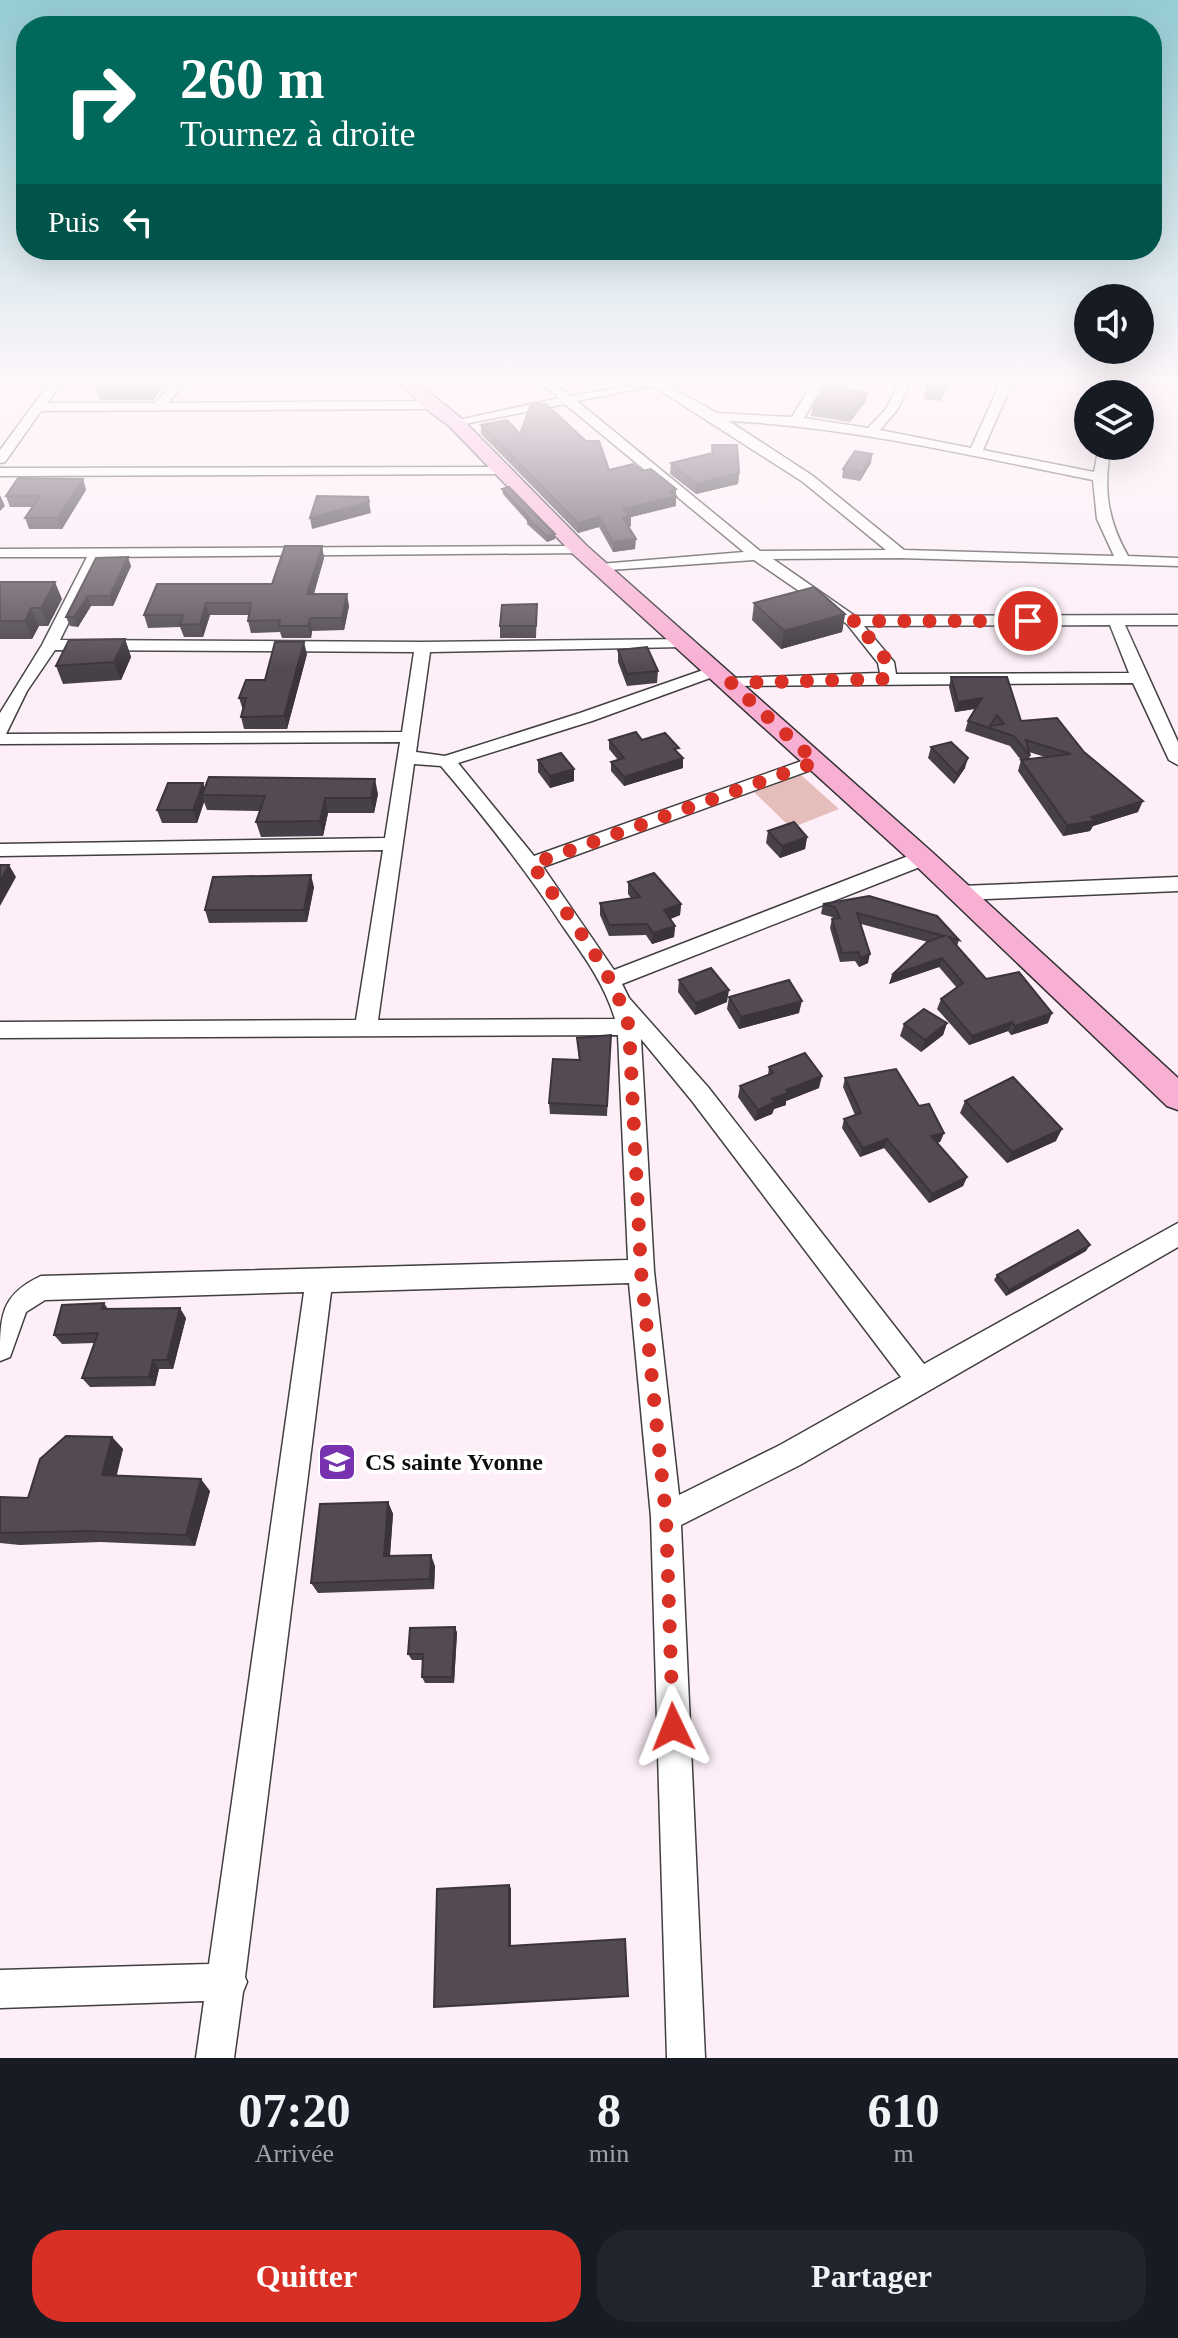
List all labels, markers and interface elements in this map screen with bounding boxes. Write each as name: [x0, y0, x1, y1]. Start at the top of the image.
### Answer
icon: right: [48, 48, 152, 152]
text: 260 m: [180, 48, 325, 110]
text: Tournez à droite: [180, 114, 415, 154]
icon: left: [116, 200, 160, 244]
text: Puis: [48, 205, 100, 238]
map controls: [1074, 284, 1154, 460]
button: sound: [1074, 284, 1154, 364]
button: layers: [1074, 380, 1154, 460]
pin: [994, 587, 1062, 655]
icon: arrive: [1006, 599, 1050, 643]
school or university icon: CS sainte Yvonne: [316, 1441, 358, 1483]
place label: CS sainte Yvonne: [365, 1449, 543, 1475]
position arrow: [631, 1685, 715, 1769]
text: 07:20: [238, 2084, 350, 2137]
text: 8: [597, 2084, 621, 2137]
text: 610: [868, 2084, 940, 2137]
text: Arrivée: [255, 2139, 334, 2168]
text: min: [589, 2139, 629, 2168]
text: m: [893, 2139, 914, 2168]
button: Quitter: [32, 2230, 581, 2322]
button: Partager: [597, 2230, 1146, 2322]

